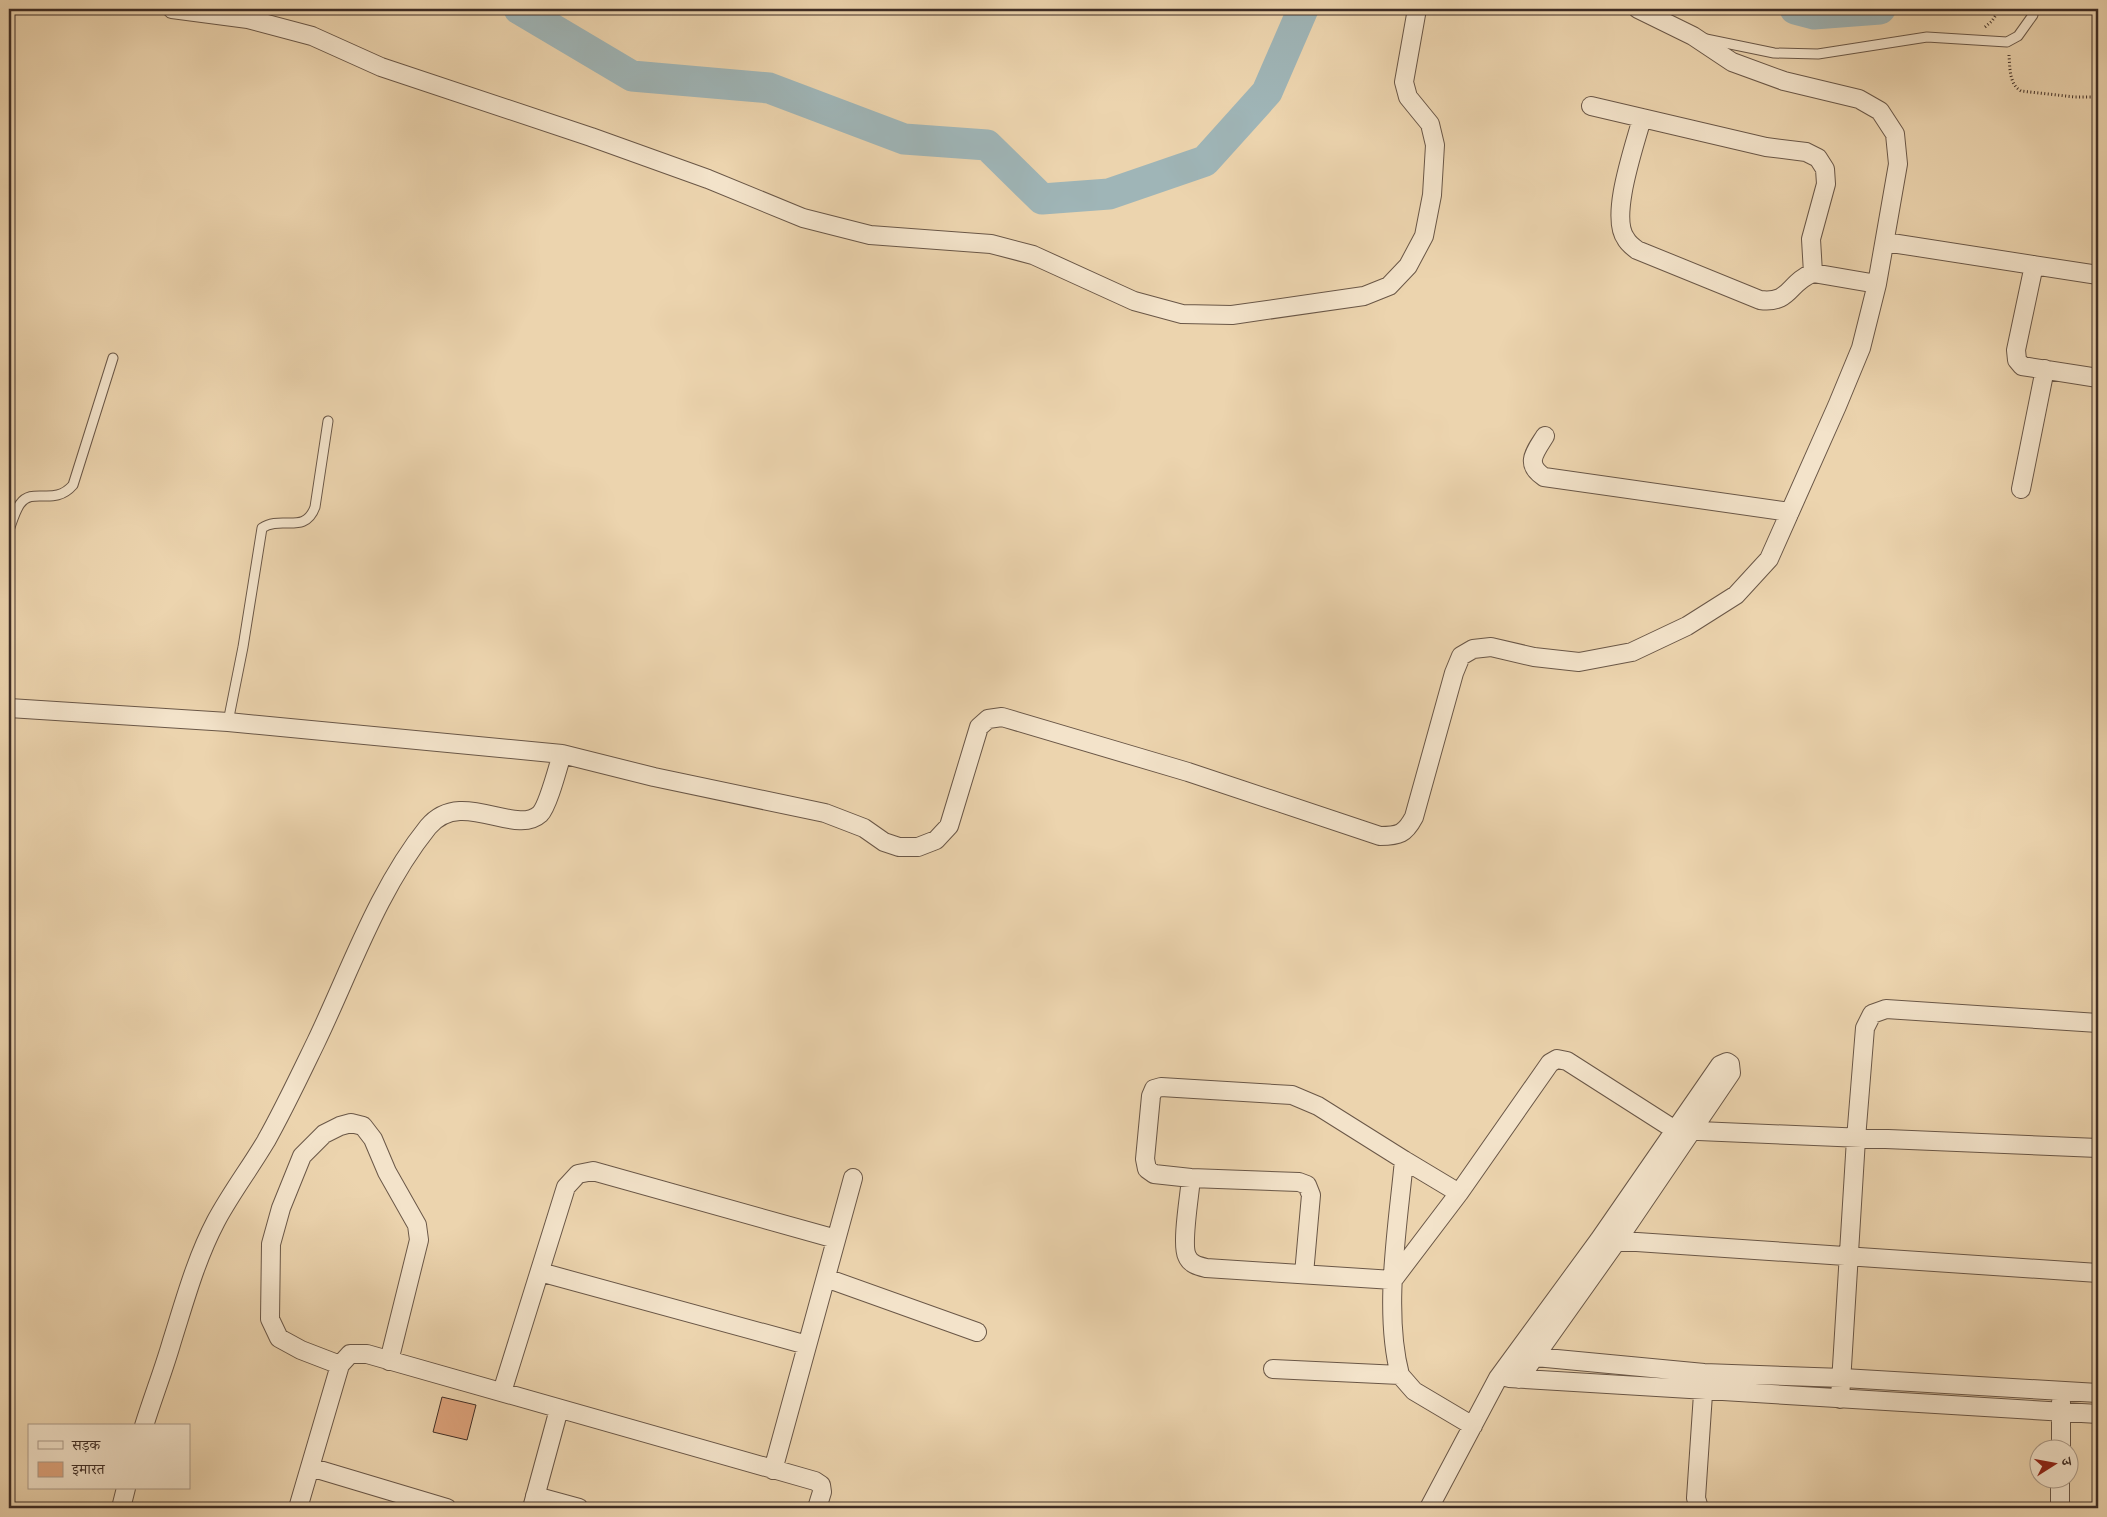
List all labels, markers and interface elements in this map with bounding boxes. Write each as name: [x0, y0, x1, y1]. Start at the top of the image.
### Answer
legend: [28, 1424, 190, 1490]
text: सड़क: [71, 1436, 101, 1454]
north arrow: [2030, 1440, 2080, 1490]
text: उ: [2057, 1456, 2075, 1468]
text: इमारत: [71, 1460, 106, 1478]

